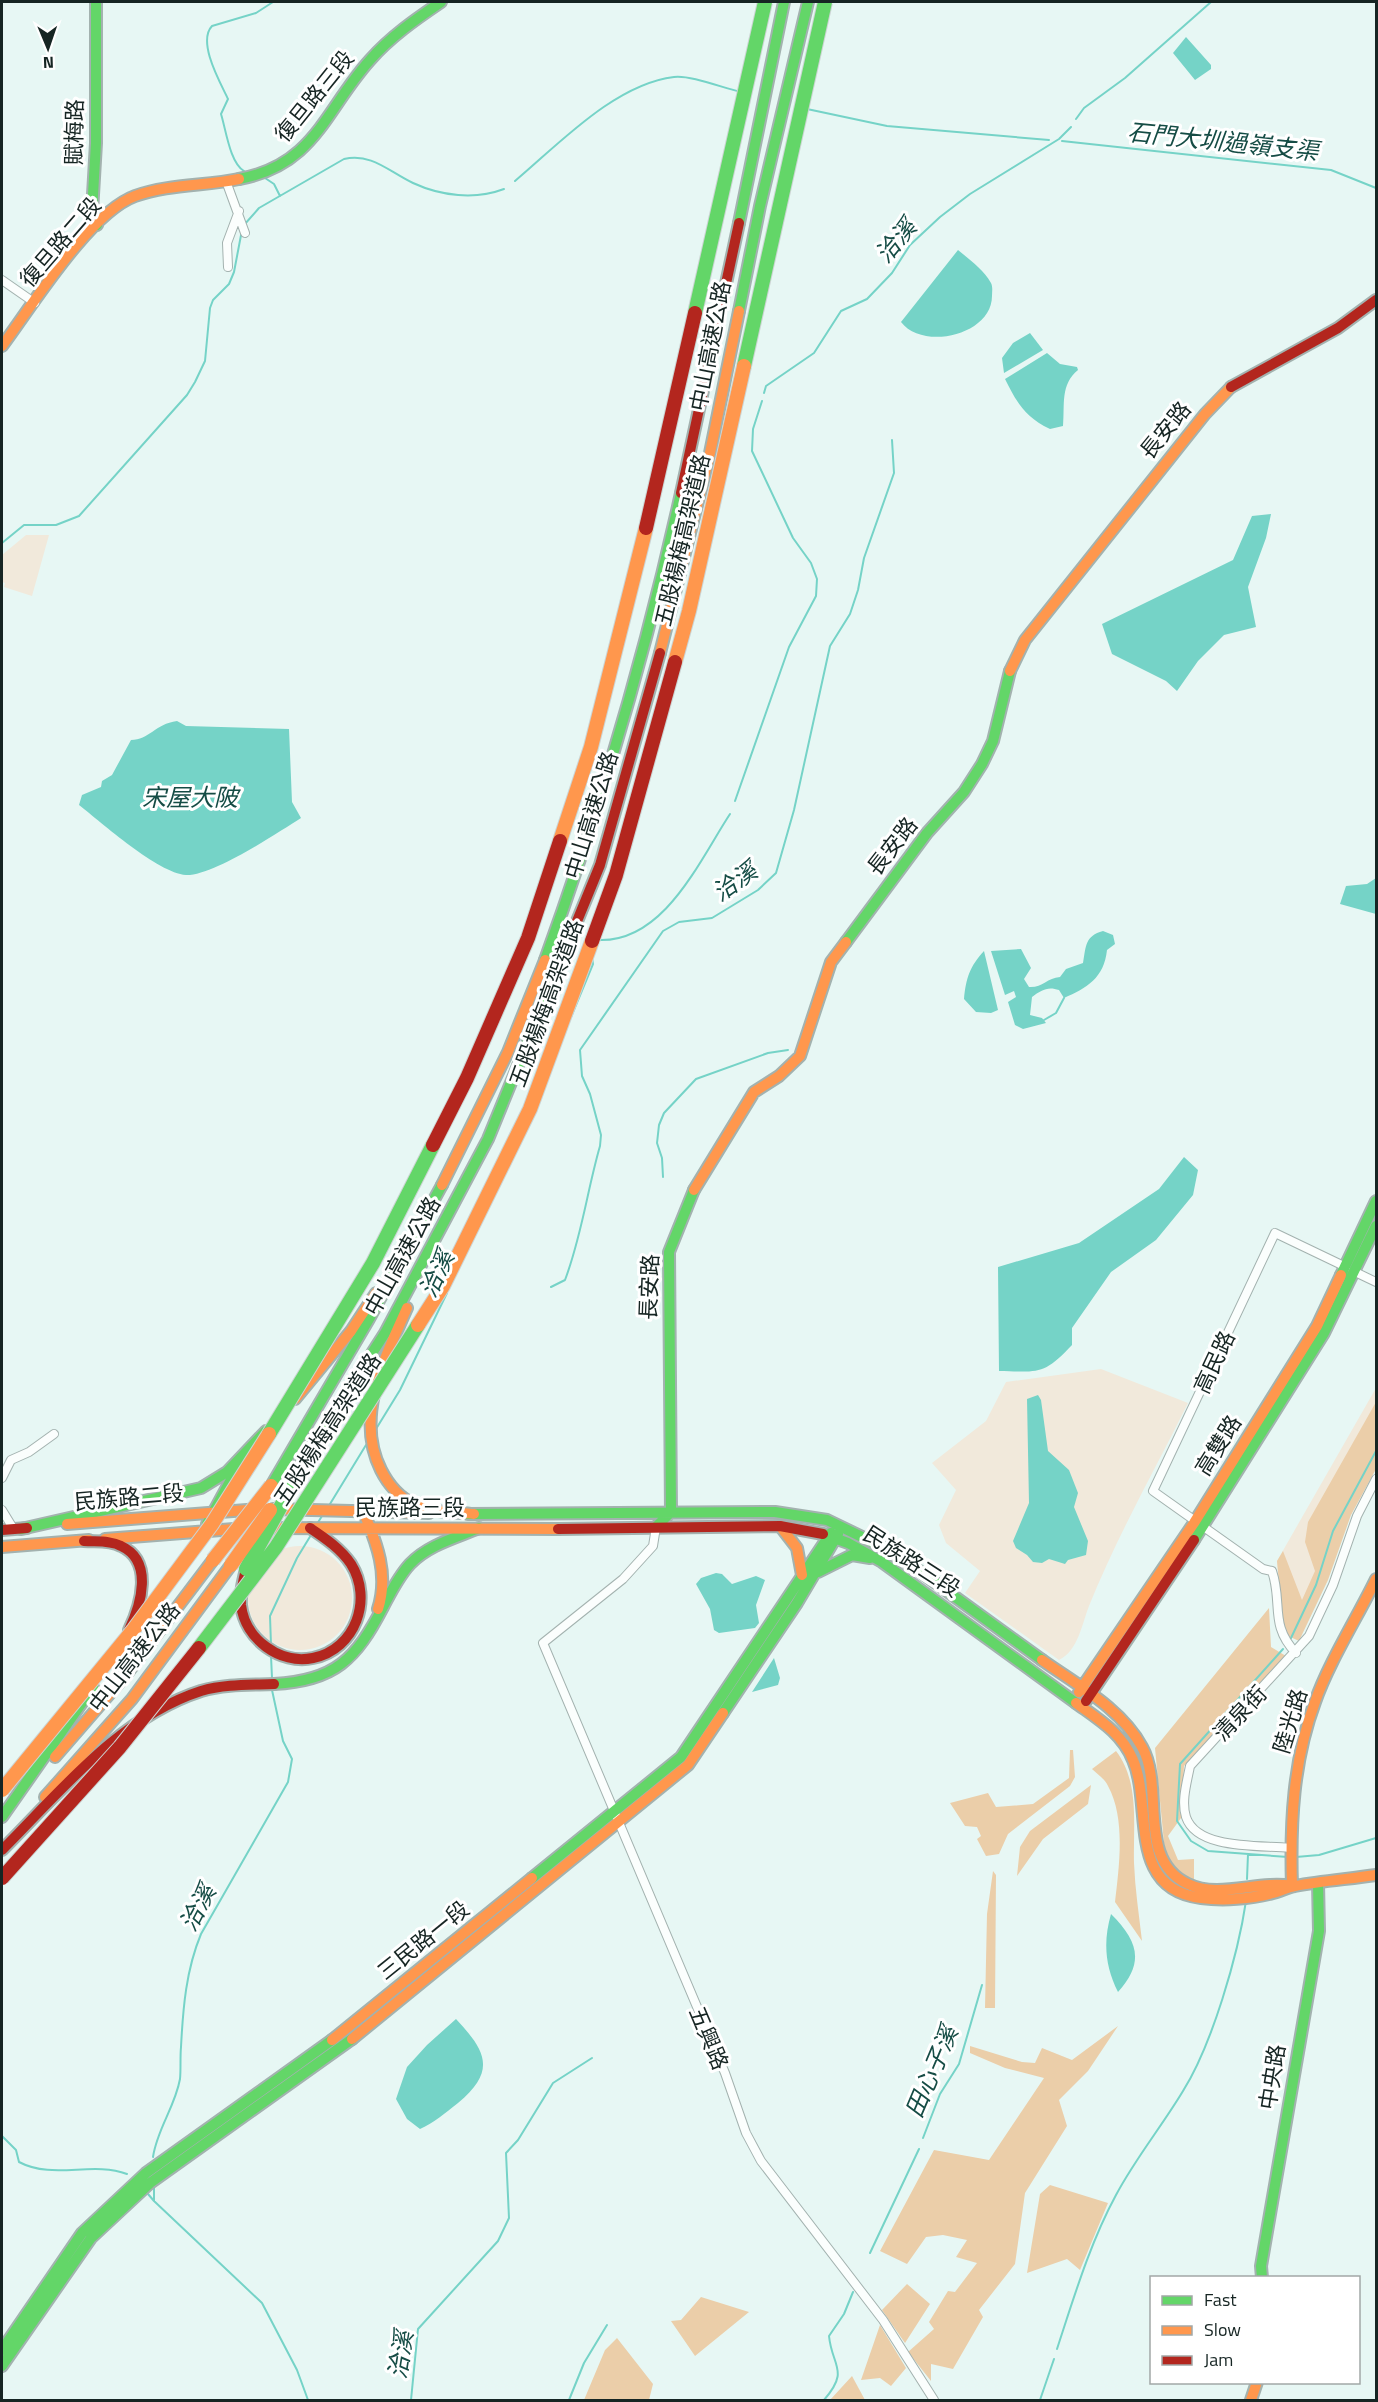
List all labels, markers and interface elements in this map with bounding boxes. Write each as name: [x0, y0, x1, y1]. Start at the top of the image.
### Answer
north arrow: [18, 18, 78, 78]
street label: 復旦路三段: [266, 43, 362, 149]
text: N: [43, 51, 54, 75]
street label: 賦梅路: [56, 99, 92, 165]
water label: 石門大圳過嶺支渠: [1126, 113, 1323, 169]
street label: 復旦路二段: [11, 189, 109, 295]
water label: 洽溪: [866, 208, 926, 270]
street label: 中山高速公路: [681, 278, 739, 414]
street label: 長安路: [1131, 394, 1199, 466]
street label: 五股楊梅高架道路: [646, 450, 718, 630]
street label: 中山高速公路: [555, 747, 627, 883]
water label: 宋屋大陂: [142, 779, 241, 815]
street label: 長安路: [858, 810, 926, 882]
water label: 洽溪: [704, 851, 767, 910]
street label: 五股楊梅高架道路: [500, 914, 592, 1092]
street label: 中山高速公路: [355, 1190, 449, 1322]
water label: 洽溪: [410, 1242, 464, 1303]
street label: 長安路: [631, 1253, 667, 1321]
street label: 高民路: [1185, 1325, 1243, 1399]
street label: 五股楊梅高架道路: [265, 1346, 389, 1512]
street label: 高雙路: [1186, 1408, 1250, 1482]
street label: 民族路二段: [73, 1475, 185, 1519]
street label: 民族路三段: [355, 1490, 465, 1524]
street label: 民族路三段: [857, 1517, 967, 1605]
street label: 中山高速公路: [80, 1595, 188, 1719]
street label: 清泉街: [1205, 1677, 1275, 1749]
street label: 陸光路: [1264, 1684, 1316, 1758]
water label: 洽溪: [170, 1875, 226, 1937]
street label: 三民路一段: [370, 1892, 476, 1988]
street label: 五興路: [680, 2001, 738, 2075]
water label: 田心子溪: [896, 2018, 968, 2123]
street label: 中央路: [1250, 2042, 1294, 2112]
legend: [1150, 2276, 1360, 2384]
text: Fast: [1204, 2286, 1237, 2313]
text: Slow: [1204, 2316, 1241, 2343]
water label: 洽溪: [378, 2325, 422, 2381]
text: Jam: [1204, 2346, 1233, 2373]

